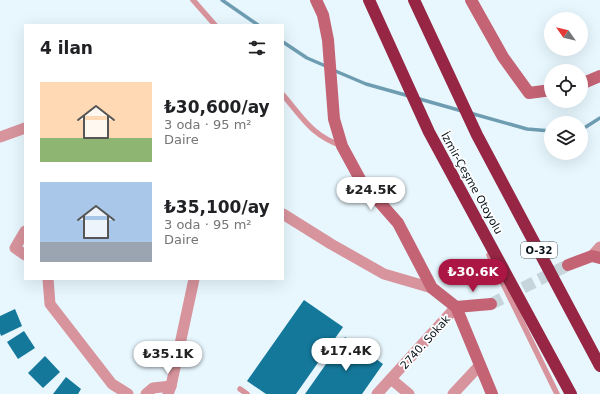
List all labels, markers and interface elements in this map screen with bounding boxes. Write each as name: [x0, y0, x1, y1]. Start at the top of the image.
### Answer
north arrow: [544, 12, 588, 56]
map controls: [544, 12, 588, 160]
icon: filters: [246, 37, 268, 59]
text: 4 ilan: [40, 38, 93, 58]
button: locate: [544, 64, 588, 108]
text: ₺30,600/ay: [164, 97, 270, 117]
icon: home: [72, 98, 120, 146]
button: layers: [544, 116, 588, 160]
text: 3 oda · 95 m²: [164, 117, 252, 132]
street label: İzmir-Çeşme Otoyolu: [438, 130, 505, 237]
text: Daire: [164, 132, 199, 147]
pin: ₺24.5K: [338, 177, 404, 211]
text: ₺24.5K: [345, 182, 397, 197]
text: ₺35,100/ay: [164, 197, 270, 217]
icon: home: [72, 198, 120, 246]
text: 3 oda · 95 m²: [164, 217, 252, 232]
text: Daire: [164, 232, 199, 247]
road number: O-32: [521, 242, 557, 258]
pin: ₺30.6K: [440, 259, 506, 293]
text: ₺30.6K: [447, 264, 499, 279]
street label: 2740. Sokak: [398, 312, 453, 372]
pin: ₺17.4K: [313, 338, 379, 372]
pin: ₺35.1K: [135, 341, 201, 375]
text: ₺17.4K: [320, 343, 372, 358]
text: ₺35.1K: [142, 346, 194, 361]

